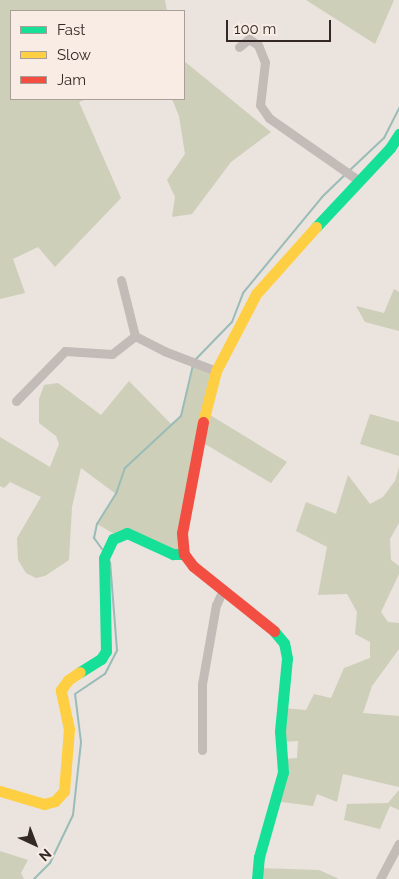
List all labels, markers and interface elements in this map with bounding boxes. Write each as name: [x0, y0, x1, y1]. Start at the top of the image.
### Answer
legend: [10, 10, 185, 100]
scale bar: [229, 10, 334, 42]
text: 100 m: [234, 20, 276, 38]
text: Fast: [57, 21, 85, 39]
text: Slow: [57, 46, 91, 64]
text: Jam: [57, 71, 86, 89]
north arrow: [10, 819, 60, 869]
text: N: [36, 845, 55, 864]

